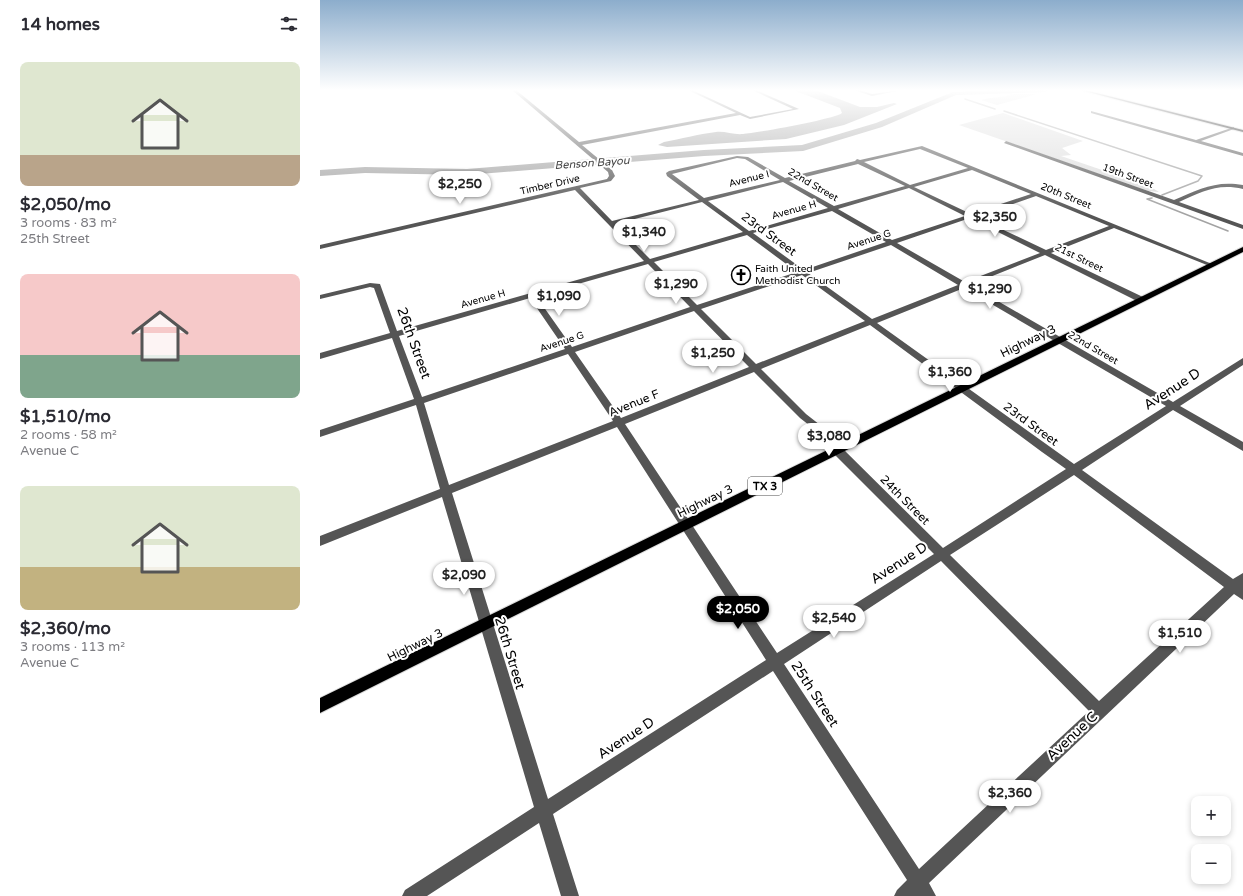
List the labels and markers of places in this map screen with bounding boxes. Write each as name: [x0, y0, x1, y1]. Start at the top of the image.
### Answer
pin: $2,250: [427, 171, 493, 205]
pin: $2,350: [962, 204, 1028, 238]
pin: $1,340: [611, 219, 677, 253]
place label: Faith United Methodist Church: [755, 263, 840, 287]
church icon: Faith United Methodist Church: [730, 264, 752, 286]
pin: $1,290: [643, 271, 709, 305]
pin: $1,290: [957, 276, 1023, 310]
pin: $1,090: [526, 283, 592, 317]
pin: $1,250: [680, 340, 746, 374]
pin: $1,360: [917, 359, 983, 393]
pin: $3,080: [796, 423, 862, 457]
pin: $2,090: [431, 562, 497, 596]
pin: $2,050: [705, 596, 771, 630]
pin: $2,540: [801, 605, 867, 639]
pin: $1,510: [1147, 620, 1213, 654]
pin: $2,360: [977, 780, 1043, 814]

